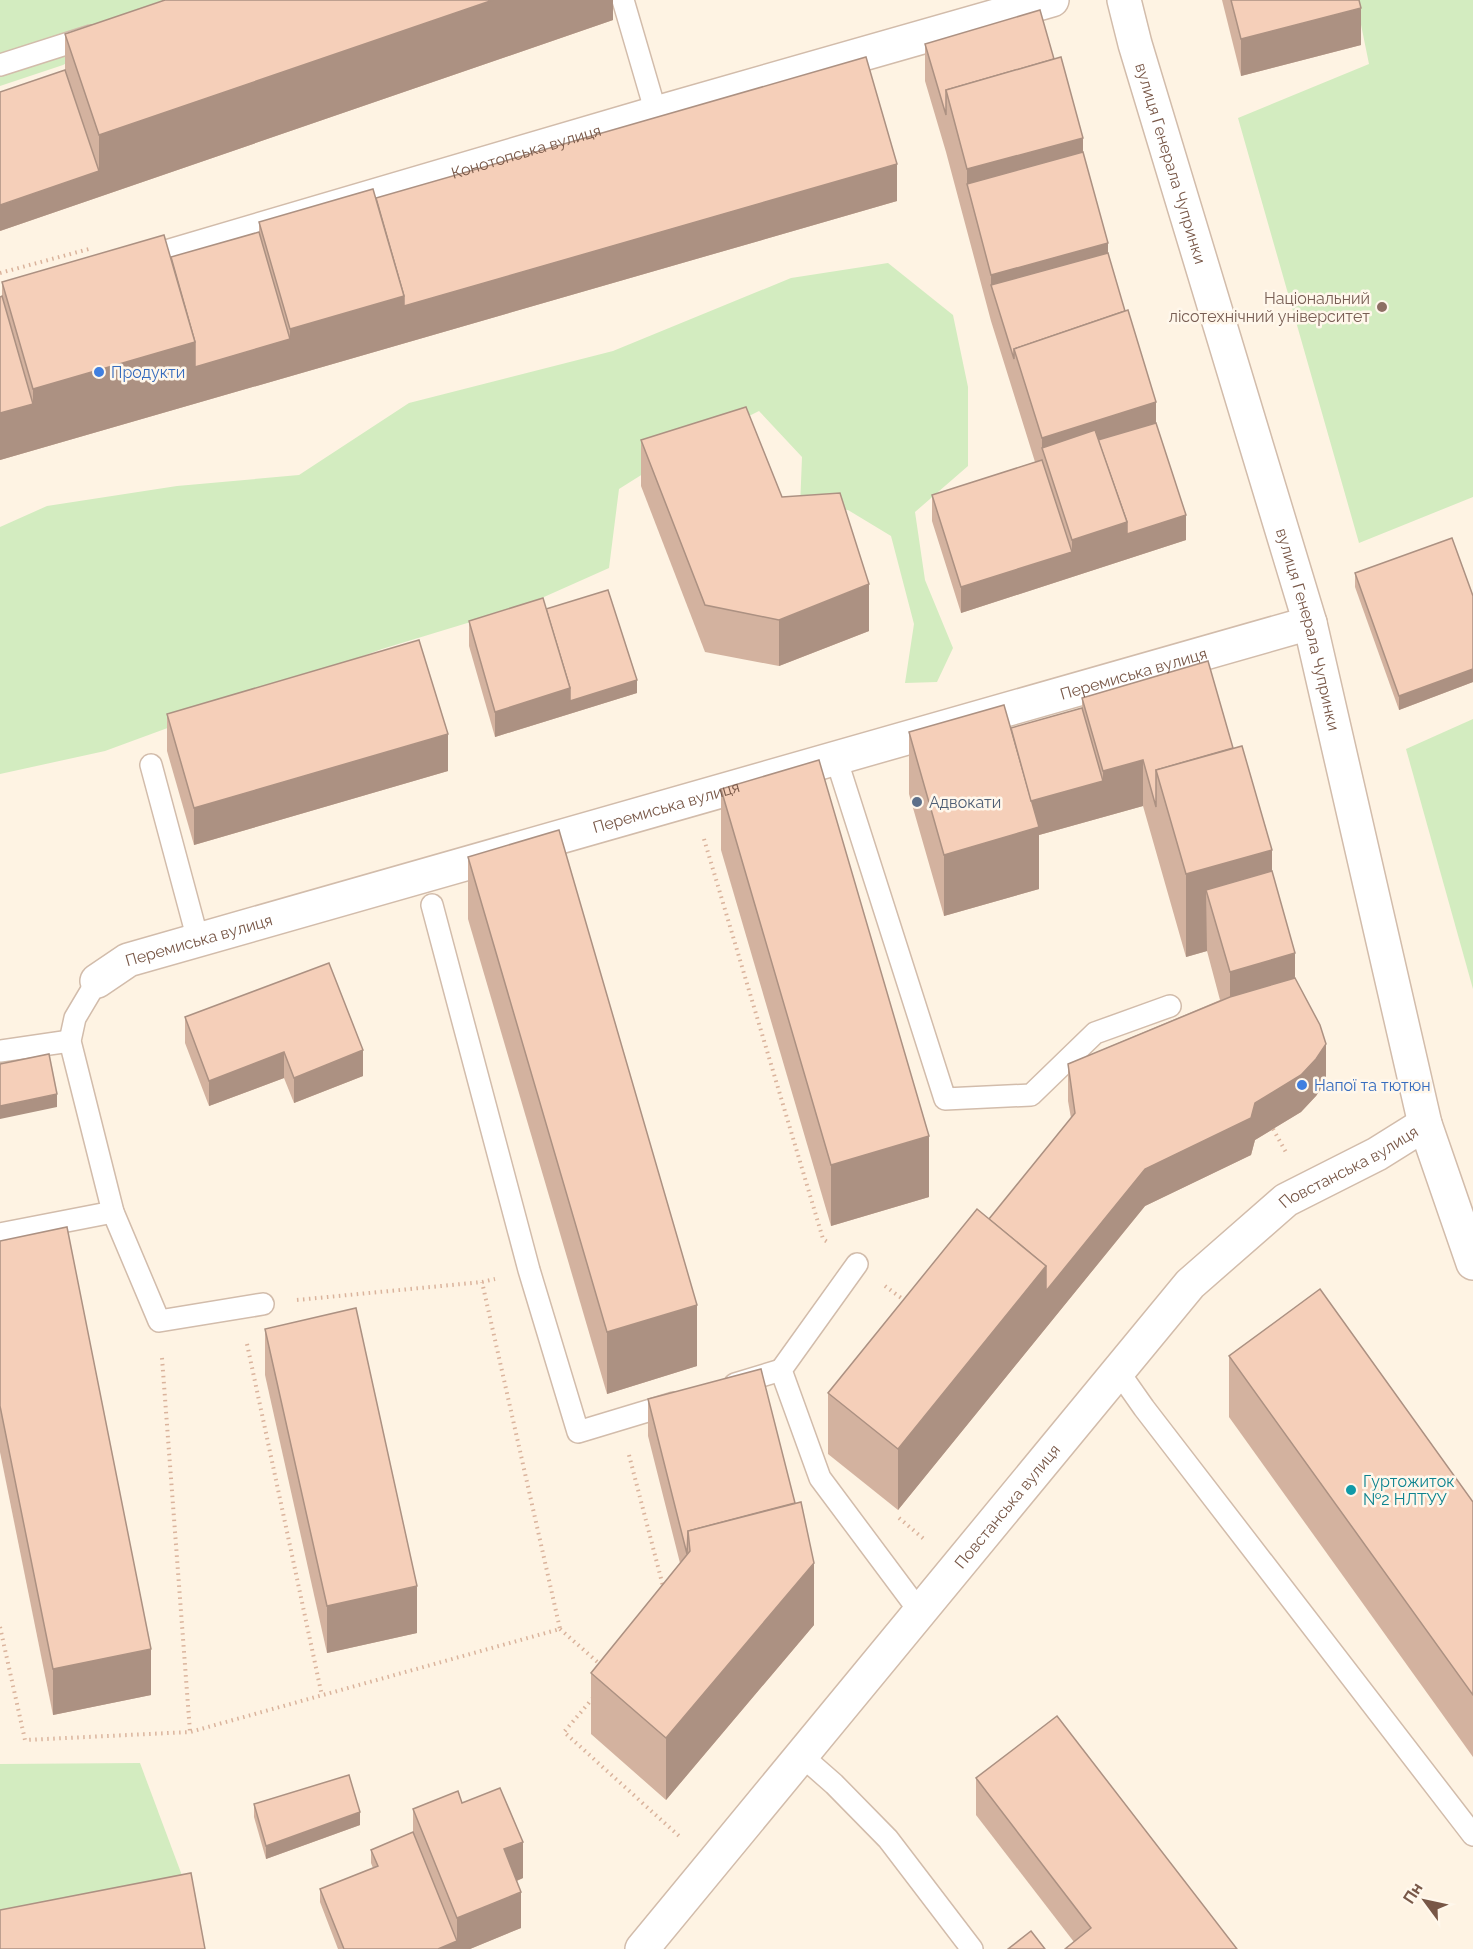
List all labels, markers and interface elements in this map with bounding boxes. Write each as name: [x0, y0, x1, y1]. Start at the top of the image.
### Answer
street label: вулиця Генерала Чупринки: [1132, 60, 1210, 266]
street label: Конотопська вулиця: [449, 120, 603, 182]
place label: Національний лісотехнічний університет: [1169, 289, 1370, 326]
marker: Національний лісотехнічний університет: [1375, 300, 1389, 314]
place label: Продукти: [111, 363, 185, 382]
marker: Продукти: [92, 365, 106, 379]
street label: вулиця Генерала Чупринки: [1272, 526, 1344, 733]
street label: Перемиська вулиця: [1058, 643, 1209, 703]
street label: Перемиська вулиця: [590, 777, 742, 837]
place label: Адвокати: [929, 793, 1001, 812]
marker: Адвокати: [910, 795, 924, 809]
street label: Перемиська вулиця: [123, 910, 274, 970]
place label: Напої та тютюн: [1314, 1076, 1431, 1095]
marker: Напої та тютюн: [1295, 1078, 1309, 1092]
street label: Повстанська вулиця: [1275, 1121, 1421, 1212]
street label: Повстанська вулиця: [950, 1440, 1064, 1572]
place label: Гуртожиток №2 НЛТУУ: [1363, 1472, 1455, 1509]
marker: Гуртожиток №2 НЛТУУ: [1344, 1483, 1358, 1497]
north arrow: [1395, 1871, 1455, 1931]
text: Пн: [1399, 1879, 1427, 1907]

